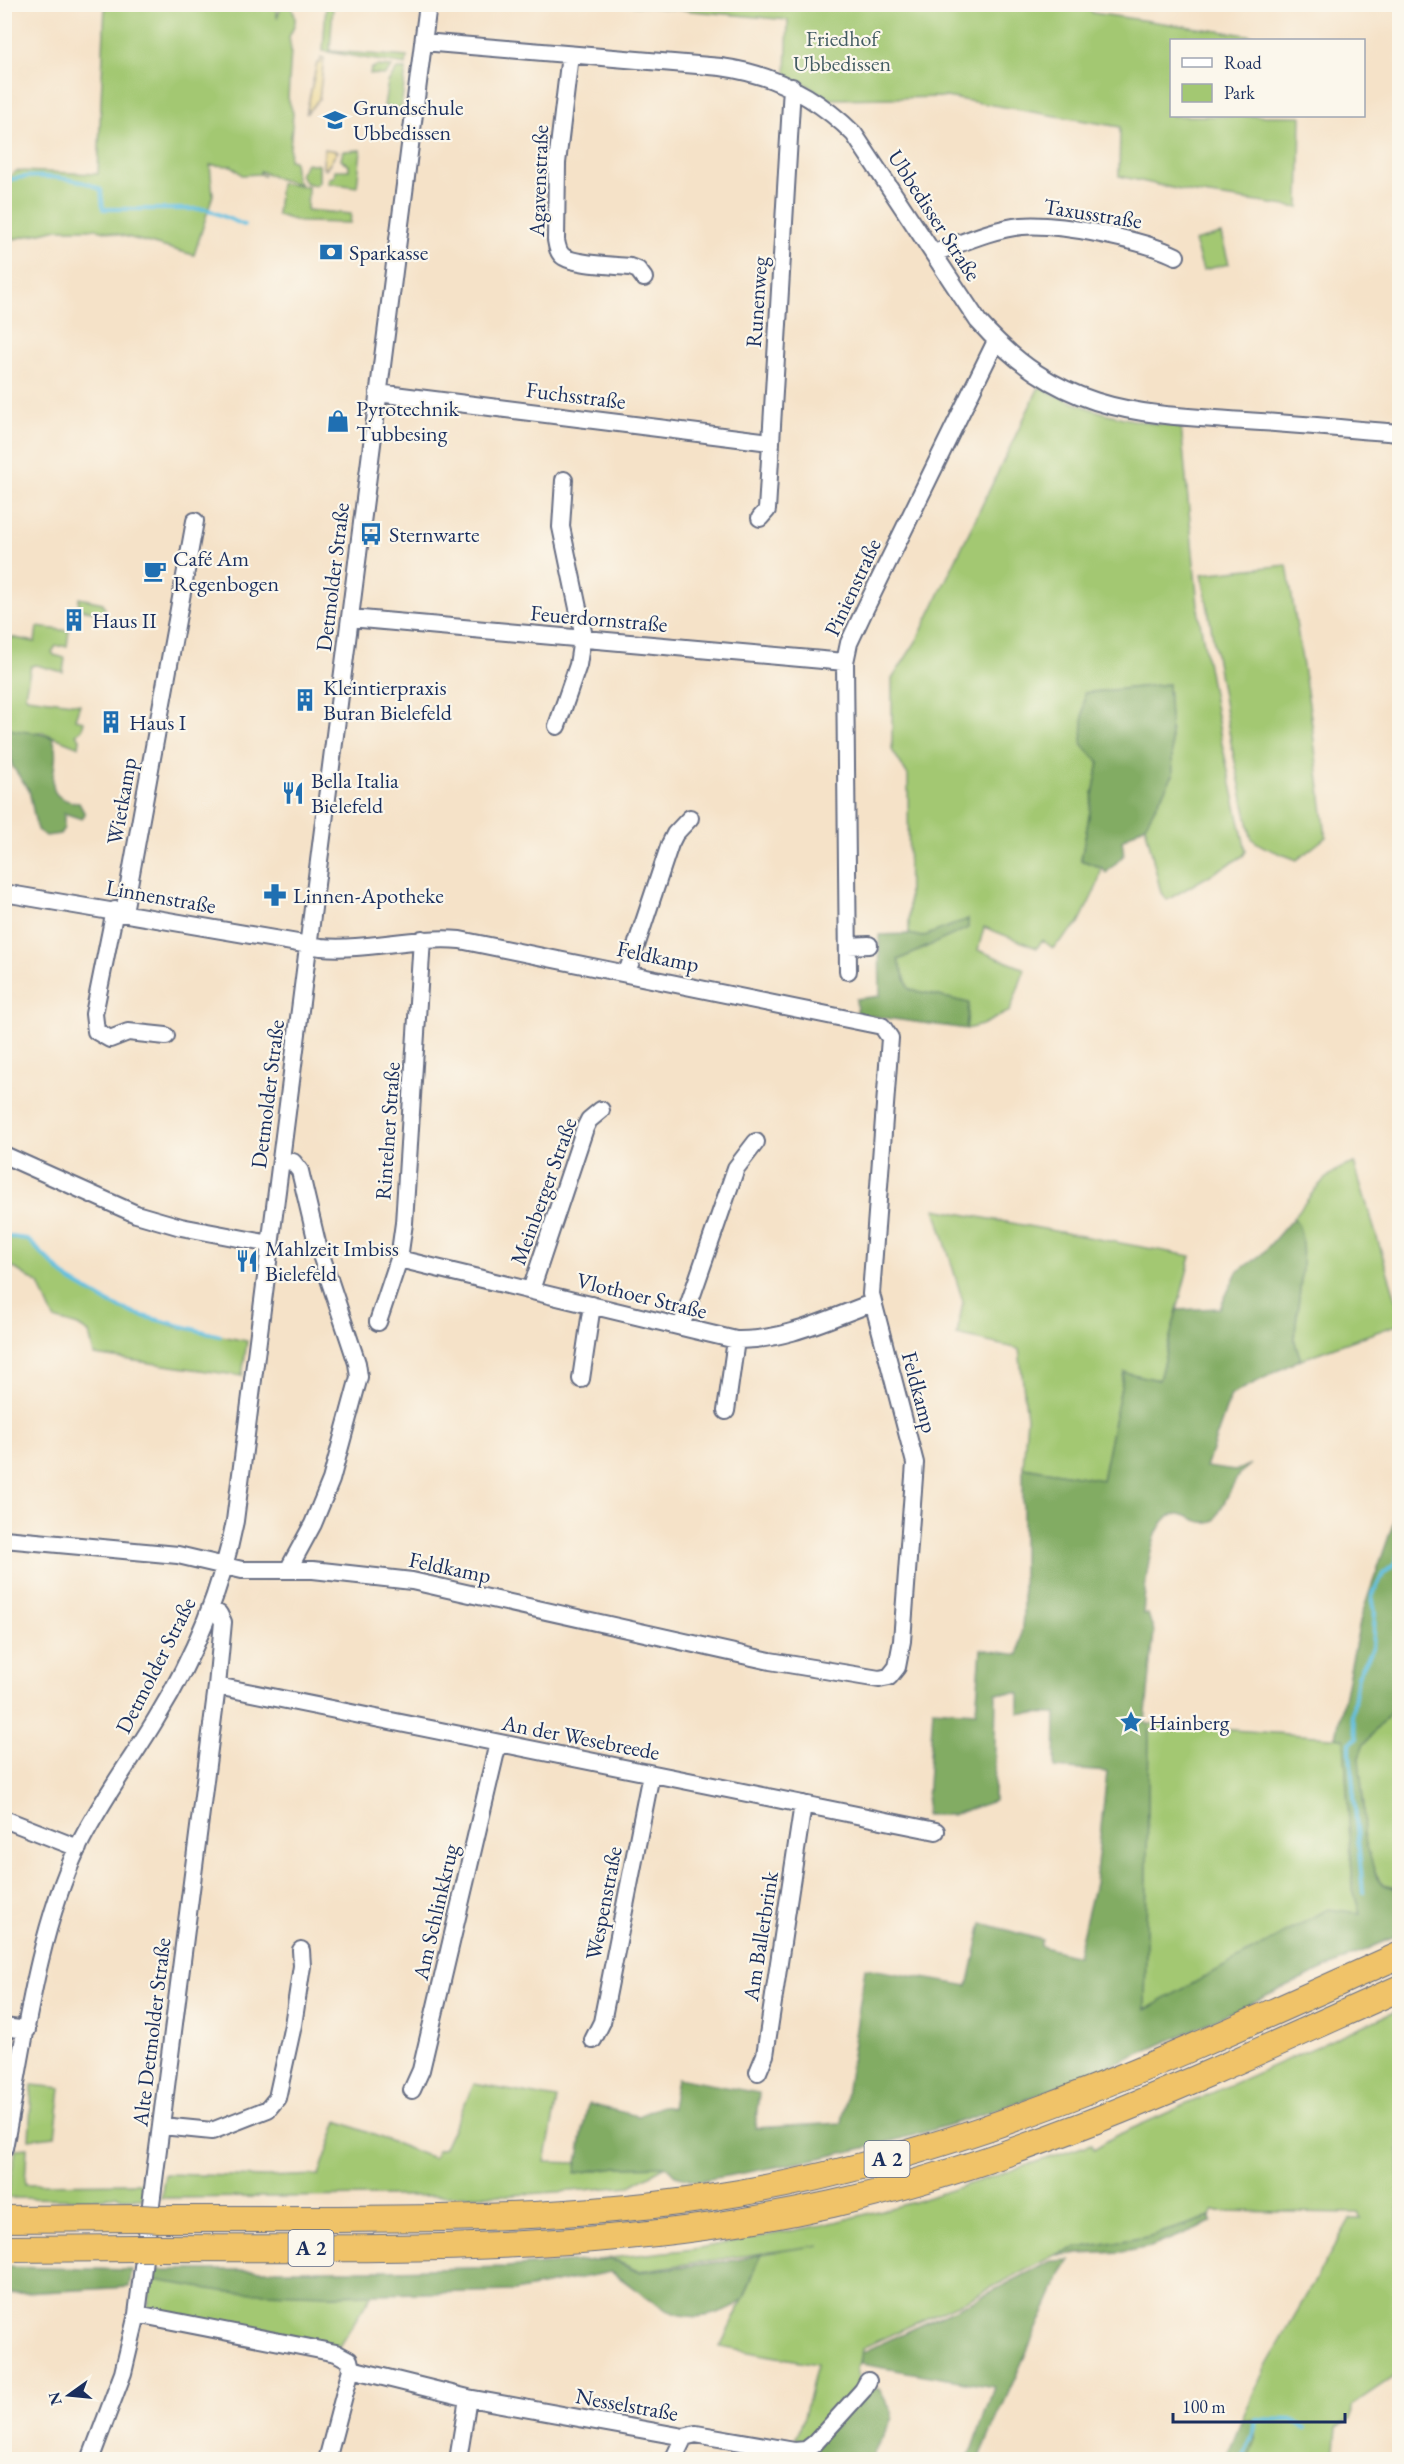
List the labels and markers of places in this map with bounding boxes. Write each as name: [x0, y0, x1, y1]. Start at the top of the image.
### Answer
place label: Grundschule Ubbedissen: [353, 93, 464, 147]
school or university icon: Grundschule Ubbedissen: [322, 107, 348, 133]
place label: Sparkasse: [349, 238, 429, 267]
bank icon: Sparkasse: [318, 239, 344, 265]
place label: Pyrotechnik Tubbesing: [356, 394, 460, 448]
shop icon: Pyrotechnik Tubbesing: [325, 408, 351, 434]
place label: Sternwarte: [389, 520, 480, 549]
bus stop icon: Sternwarte: [358, 521, 384, 547]
place label: Café Am Regenbogen: [173, 544, 279, 598]
cafe icon: Café Am Regenbogen: [142, 558, 168, 584]
place label: Haus II: [92, 606, 157, 635]
building icon: Haus II: [61, 607, 87, 633]
place label: Kleintierpraxis Buran Bielefeld: [323, 673, 453, 727]
building icon: Kleintierpraxis Buran Bielefeld: [292, 687, 318, 713]
place label: Haus I: [129, 708, 187, 737]
building icon: Haus I: [98, 709, 124, 735]
place label: Bella Italia Bielefeld: [311, 766, 399, 820]
restaurant icon: Bella Italia Bielefeld: [280, 780, 306, 806]
place label: Linnen-Apotheke: [293, 881, 444, 910]
pharmacy icon: Linnen-Apotheke: [262, 882, 288, 908]
place label: Mahlzeit Imbiss Bielefeld: [265, 1234, 399, 1288]
restaurant icon: Mahlzeit Imbiss Bielefeld: [234, 1248, 260, 1274]
place label: Hainberg: [1149, 1708, 1230, 1737]
place icon: Hainberg: [1118, 1709, 1144, 1735]

